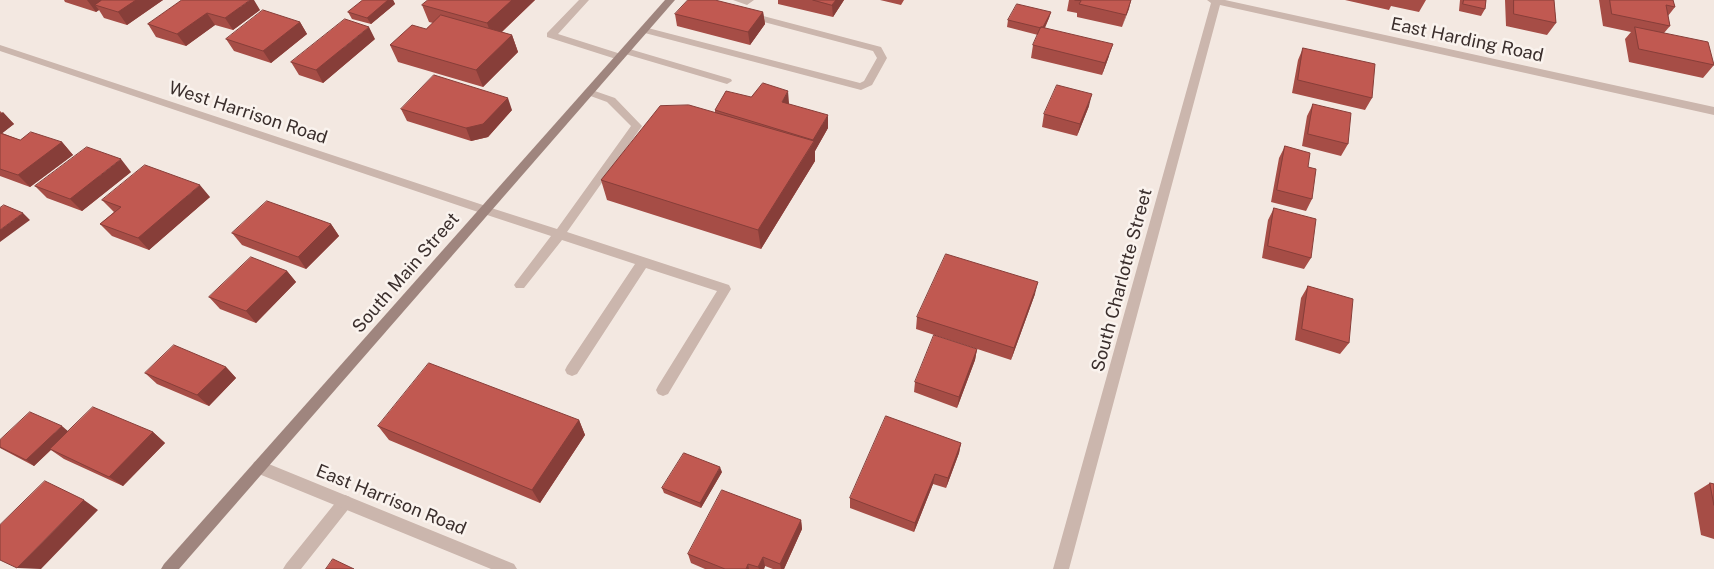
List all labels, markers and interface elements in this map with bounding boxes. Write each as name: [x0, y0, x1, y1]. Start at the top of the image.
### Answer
street label: East Harding Road: [1389, 13, 1545, 67]
street label: West Harrison Road: [166, 77, 330, 149]
street label: South Charlotte Street: [1087, 186, 1157, 374]
street label: South Main Street: [348, 208, 464, 338]
street label: East Harrison Road: [313, 460, 469, 540]

